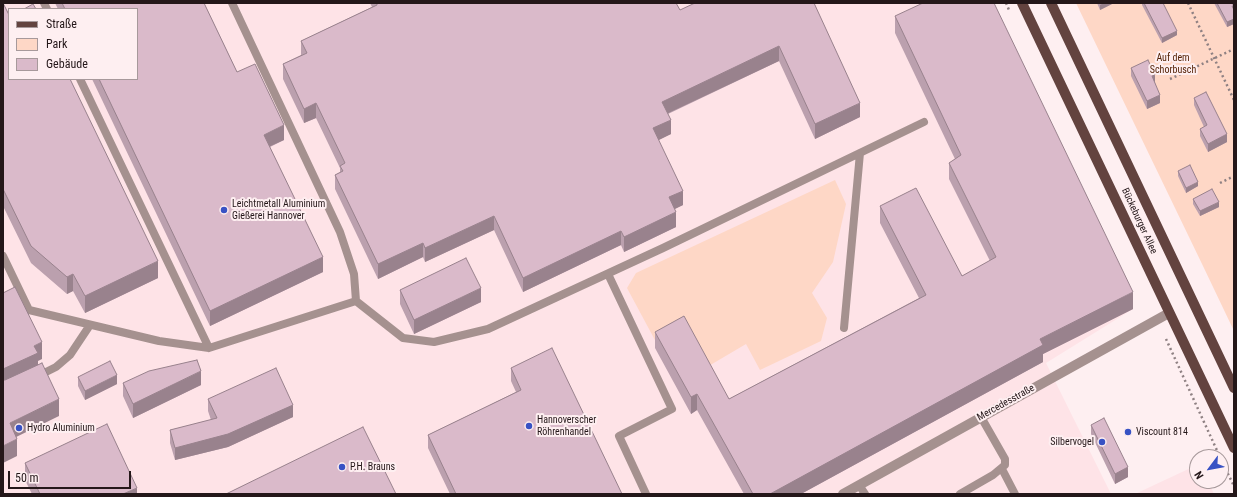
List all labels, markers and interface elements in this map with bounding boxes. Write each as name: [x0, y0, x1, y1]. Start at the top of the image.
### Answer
legend: [8, 8, 138, 80]
text: Straße: [46, 17, 77, 31]
text: Park: [46, 37, 67, 51]
park label: Auf dem Schorbusch: [1150, 52, 1196, 76]
text: Gebäude: [46, 57, 88, 71]
street label: Bückeburger Allee: [1118, 186, 1160, 256]
place label: Leichtmetall Aluminium Gießerei Hannover: [232, 198, 325, 222]
marker: Leichtmetall Aluminium Gießerei Hannover: [219, 205, 229, 215]
street label: Mercedesstraße: [975, 382, 1037, 424]
place label: Hannoverscher Röhrenhandel: [537, 414, 596, 438]
marker: Hannoverscher Röhrenhandel: [524, 421, 534, 431]
place label: Hydro Aluminium: [27, 422, 95, 434]
marker: Hydro Aluminium: [14, 423, 24, 433]
place label: Viscount 814: [1136, 426, 1188, 438]
marker: Viscount 814: [1123, 427, 1133, 437]
place label: Silbervogel: [1050, 436, 1094, 448]
marker: Silbervogel: [1097, 437, 1107, 447]
north arrow: [1189, 449, 1229, 489]
place label: P.H. Brauns: [350, 461, 395, 473]
marker: P.H. Brauns: [337, 462, 347, 472]
scale bar: [10, 463, 133, 489]
text: N: [1192, 469, 1207, 481]
text: 50 m: [15, 471, 39, 485]

